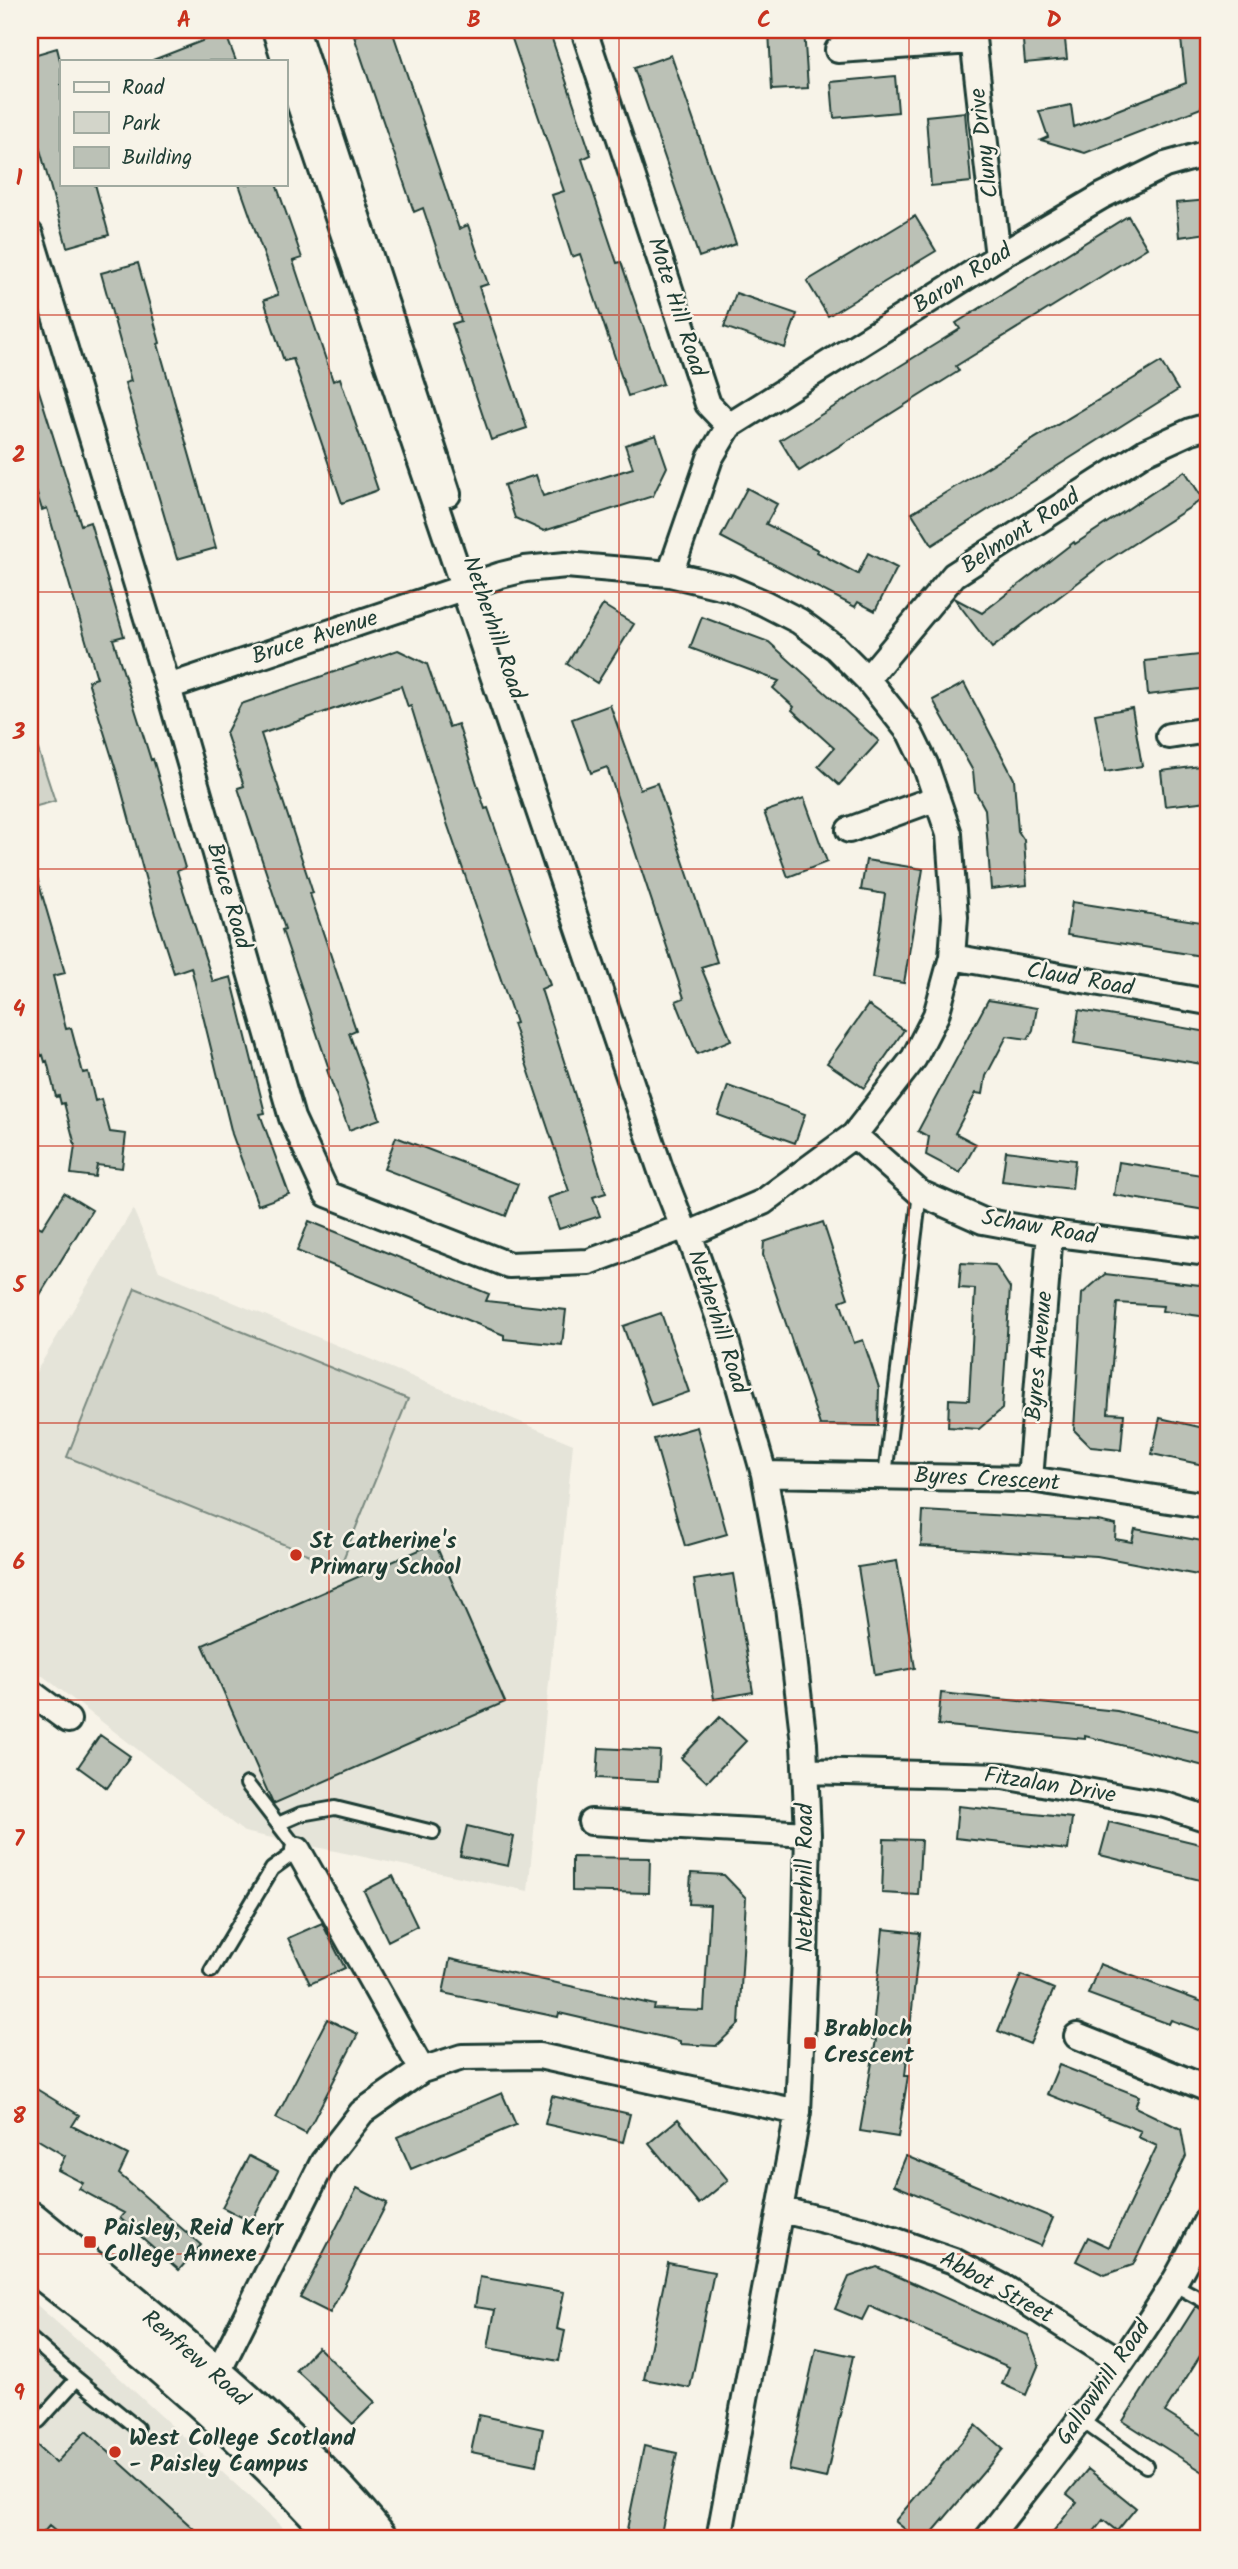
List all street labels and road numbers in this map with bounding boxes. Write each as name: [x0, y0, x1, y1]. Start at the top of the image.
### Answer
street label: Cluny Drive: [960, 86, 1010, 200]
street label: Mote Hill Road: [637, 233, 716, 382]
street label: Baron Road: [906, 234, 1020, 324]
street label: Belmont Road: [954, 480, 1088, 584]
street label: Netherhill Road: [452, 551, 535, 705]
street label: Bruce Avenue: [247, 601, 383, 675]
street label: Bruce Road: [196, 839, 261, 954]
street label: Claud Road: [1024, 953, 1137, 1007]
street label: Schaw Road: [979, 1200, 1100, 1256]
street label: Netherhill Road: [677, 1245, 757, 1399]
street label: Byres Avenue: [1016, 1290, 1064, 1422]
street label: Byres Crescent: [913, 1458, 1062, 1502]
street label: Fitzalan Drive: [981, 1758, 1119, 1814]
street label: Netherhill Road: [788, 1803, 824, 1953]
street label: Abbot Street: [933, 2242, 1060, 2335]
street label: Renfrew Road: [133, 2302, 258, 2417]
street label: Gallowhill Road: [1047, 2312, 1161, 2453]

